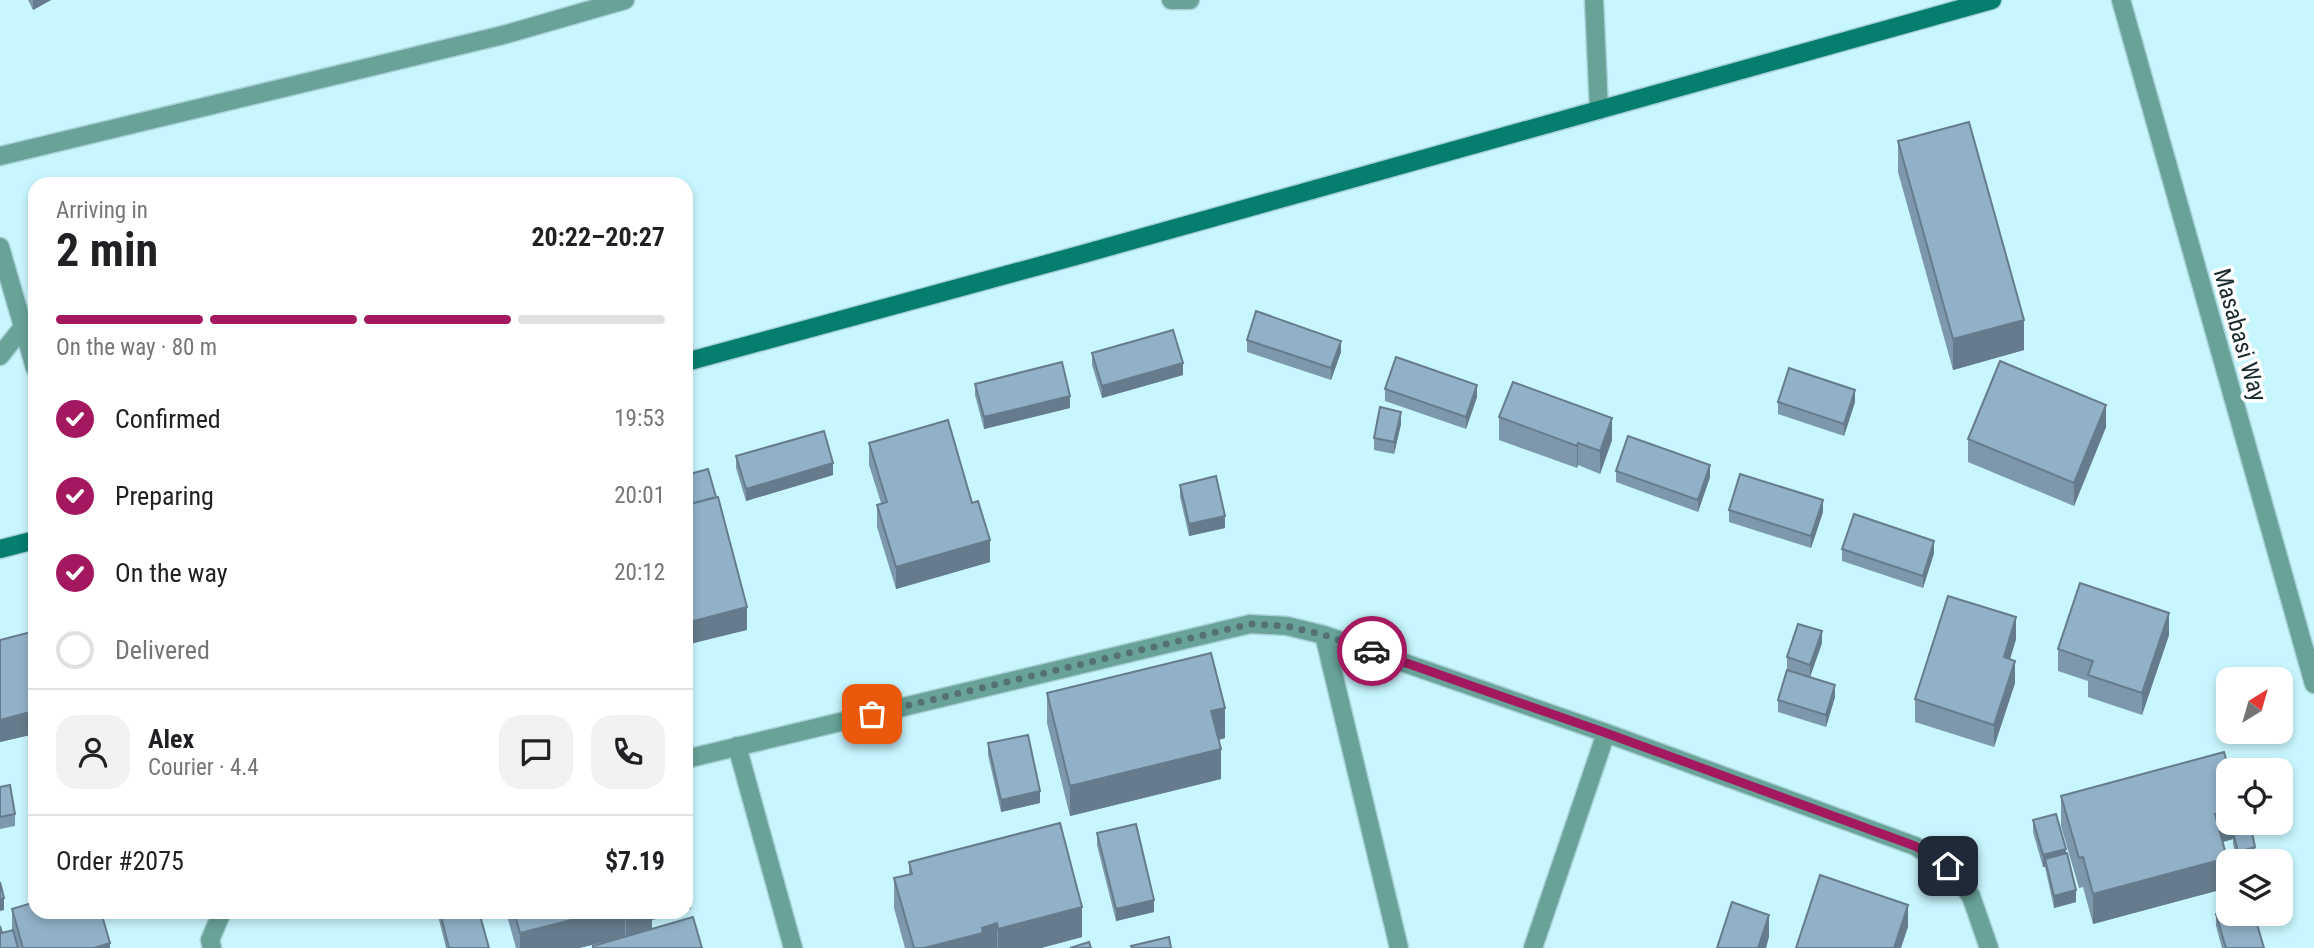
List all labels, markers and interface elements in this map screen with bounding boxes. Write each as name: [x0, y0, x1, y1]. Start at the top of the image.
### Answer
text: Arriving in: [56, 197, 148, 224]
text: 20:22–20:27: [531, 222, 665, 252]
text: 2 min: [56, 223, 158, 277]
street label: Masabasi Way: [2208, 265, 2272, 405]
text: On the way · 80 m: [56, 334, 217, 361]
icon: check: [56, 400, 94, 438]
text: Confirmed: [115, 404, 221, 434]
text: 19:53: [614, 405, 665, 432]
icon: check: [56, 477, 94, 515]
text: Preparing: [115, 481, 214, 511]
text: 20:01: [614, 482, 665, 509]
icon: check: [56, 554, 94, 592]
text: On the way: [115, 558, 228, 588]
text: 20:12: [614, 559, 665, 586]
courier: [1337, 616, 1407, 686]
icon: car: [1353, 632, 1391, 670]
text: Delivered: [115, 635, 210, 665]
north arrow: [2216, 667, 2292, 744]
map controls: [2216, 667, 2293, 926]
pin: [842, 684, 902, 744]
icon: bag: [853, 695, 891, 733]
button: person: [56, 715, 130, 789]
button: chat: [499, 715, 573, 789]
button: phone: [591, 715, 665, 789]
text: Alex: [148, 724, 194, 754]
text: Courier · 4.4: [148, 754, 259, 781]
button: locate: [2216, 758, 2293, 835]
pin: [1918, 836, 1978, 896]
text: Order #2075: [56, 846, 184, 876]
text: $7.19: [605, 846, 665, 876]
icon: home: [1929, 847, 1967, 885]
button: layers: [2216, 849, 2293, 926]

